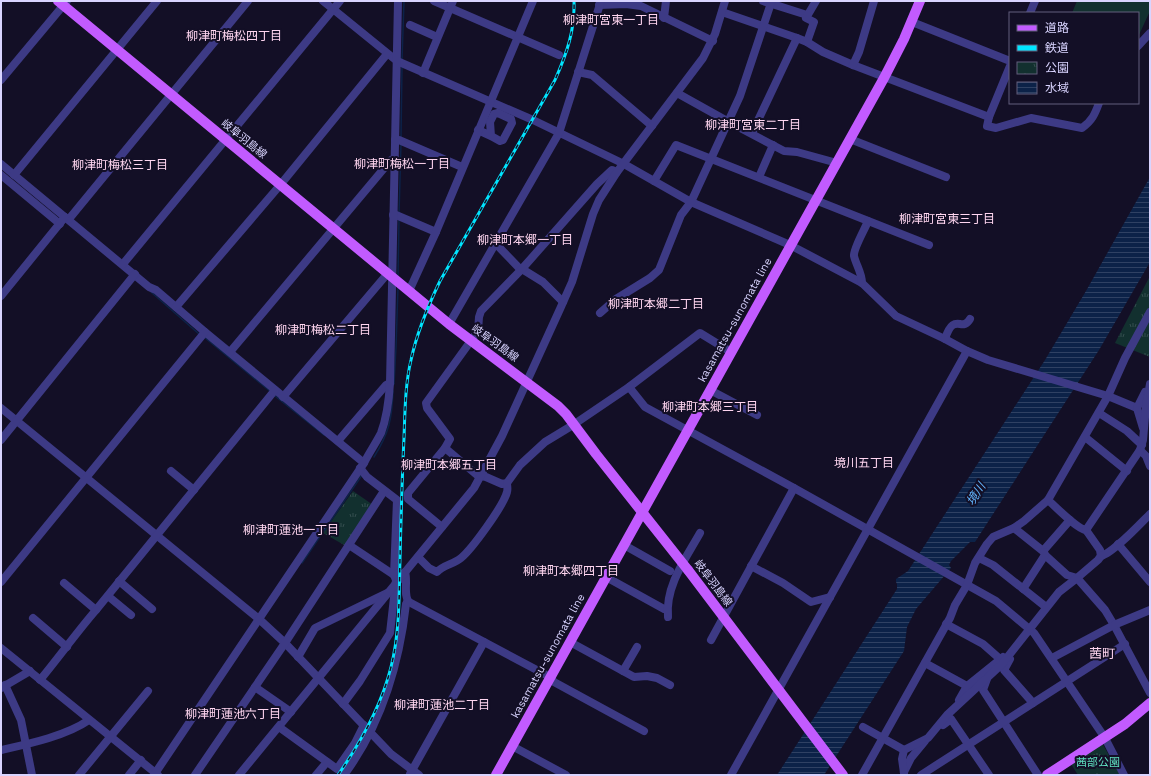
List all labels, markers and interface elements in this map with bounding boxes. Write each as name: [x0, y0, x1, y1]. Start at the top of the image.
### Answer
legend: [1009, 12, 1139, 104]
district label: 柳津町宮東一丁目: [563, 13, 659, 27]
text: 道路: [1045, 21, 1069, 35]
district label: 柳津町梅松四丁目: [186, 29, 282, 43]
text: 鉄道: [1045, 41, 1069, 55]
text: 公園: [1045, 61, 1069, 75]
text: 水域: [1045, 81, 1069, 95]
street label: 岐阜羽島線: [219, 117, 269, 161]
district label: 柳津町宮東二丁目: [705, 118, 801, 132]
district label: 柳津町梅松一丁目: [354, 157, 450, 171]
district label: 柳津町梅松三丁目: [72, 158, 168, 172]
district label: 柳津町宮東三丁目: [899, 212, 995, 226]
district label: 柳津町本郷一丁目: [477, 233, 573, 247]
street label: kasamatsu-sunomata line: [695, 256, 775, 384]
district label: 柳津町本郷二丁目: [608, 297, 704, 311]
street label: 岐阜羽島線: [469, 322, 521, 364]
district label: 柳津町梅松二丁目: [275, 323, 371, 337]
district label: 柳津町本郷三丁目: [662, 400, 758, 414]
district label: 境川五丁目: [834, 456, 894, 470]
district label: 柳津町本郷五丁目: [401, 458, 497, 472]
water label: 境川: [964, 478, 989, 508]
district label: 柳津町蓮池一丁目: [243, 523, 339, 537]
street label: 岐阜羽島線: [691, 557, 735, 609]
district label: 柳津町本郷四丁目: [523, 564, 619, 578]
street label: kasamatsu-sunomata line: [508, 592, 588, 720]
district label: 茜町: [1089, 646, 1115, 661]
district label: 柳津町蓮池二丁目: [394, 698, 490, 712]
district label: 柳津町蓮池六丁目: [185, 707, 281, 721]
park label: 茜部公園: [1076, 756, 1120, 769]

